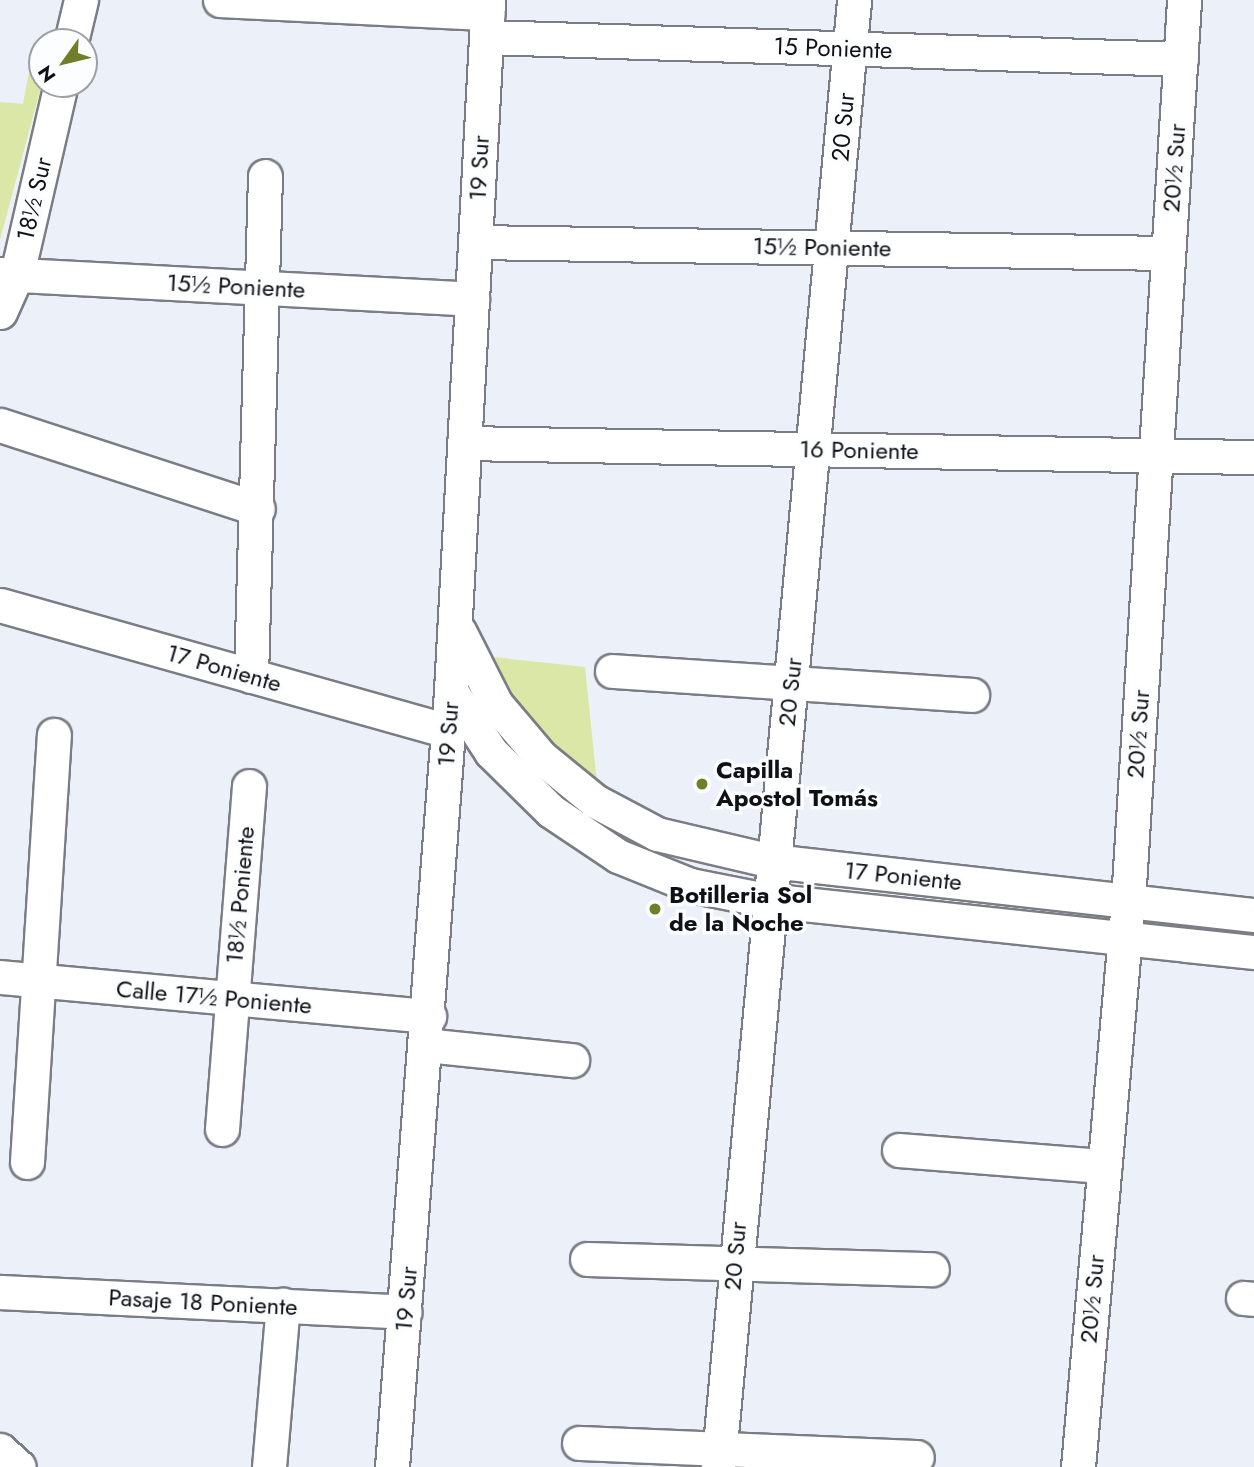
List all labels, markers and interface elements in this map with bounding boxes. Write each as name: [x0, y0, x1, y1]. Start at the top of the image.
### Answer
north arrow: [28, 28, 98, 98]
street label: 15 Poniente: [773, 32, 893, 64]
text: N: [31, 60, 62, 88]
street label: 20 Sur: [826, 91, 860, 163]
street label: 20½ Sur: [1157, 123, 1191, 213]
street label: 19 Sur: [463, 134, 495, 202]
street label: 18½ Sur: [10, 154, 58, 244]
street label: 15½ Poniente: [752, 231, 892, 263]
street label: 15½ Poniente: [166, 268, 306, 304]
street label: 16 Poniente: [799, 435, 919, 465]
street label: 17 Poniente: [163, 638, 285, 698]
street label: 20 Sur: [772, 656, 808, 728]
street label: 20½ Sur: [1121, 689, 1155, 779]
street label: 19 Sur: [431, 700, 465, 768]
place label: Capilla Apostol Tomás: [716, 756, 878, 812]
marker: Capilla Apostol Tomás: [694, 776, 710, 792]
street label: 18½ Poniente: [220, 825, 260, 965]
street label: 17 Poniente: [843, 856, 963, 896]
place label: Botilleria Sol de la Noche: [669, 881, 812, 937]
marker: Botilleria Sol de la Noche: [647, 901, 663, 917]
street label: Calle 17½ Poniente: [115, 974, 313, 1020]
street label: 20 Sur: [718, 1220, 752, 1292]
street label: 20½ Sur: [1074, 1253, 1110, 1345]
street label: 19 Sur: [389, 1265, 423, 1333]
street label: Pasaje 18 Poniente: [108, 1283, 298, 1321]

